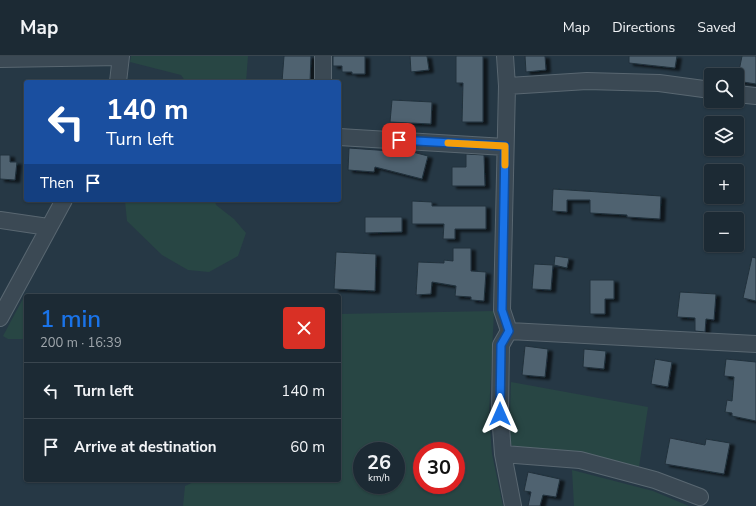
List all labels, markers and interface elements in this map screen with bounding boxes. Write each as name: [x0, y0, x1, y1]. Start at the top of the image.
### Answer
text: Map: [20, 15, 58, 41]
text: Map: [563, 18, 590, 37]
text: Directions: [612, 18, 675, 37]
text: Saved: [697, 18, 736, 37]
map controls: [704, 68, 744, 252]
button: search: [704, 68, 744, 108]
text: 140 m: [106, 91, 189, 129]
icon: left: [40, 96, 92, 148]
button: layers: [704, 116, 744, 156]
pin: [382, 123, 416, 157]
text: Turn left: [106, 127, 174, 151]
icon: arrive: [388, 129, 410, 151]
button: +: [704, 164, 744, 204]
icon: arrive: [82, 172, 104, 194]
text: Then: [40, 173, 74, 193]
button: −: [704, 212, 744, 252]
text: 1 min: [40, 303, 101, 335]
button: close: [283, 307, 325, 349]
text: 200 m · 16:39: [40, 334, 122, 352]
icon: left: [40, 380, 62, 402]
text: Turn left: [74, 381, 133, 401]
text: 140 m: [281, 381, 325, 401]
position arrow: [479, 393, 521, 435]
icon: arrive: [40, 436, 62, 458]
text: Arrive at destination: [74, 437, 217, 457]
text: 60 m: [290, 437, 325, 457]
speed limit sign: 30: [413, 442, 465, 494]
text: 26: [367, 449, 391, 476]
text: km/h: [368, 471, 390, 485]

